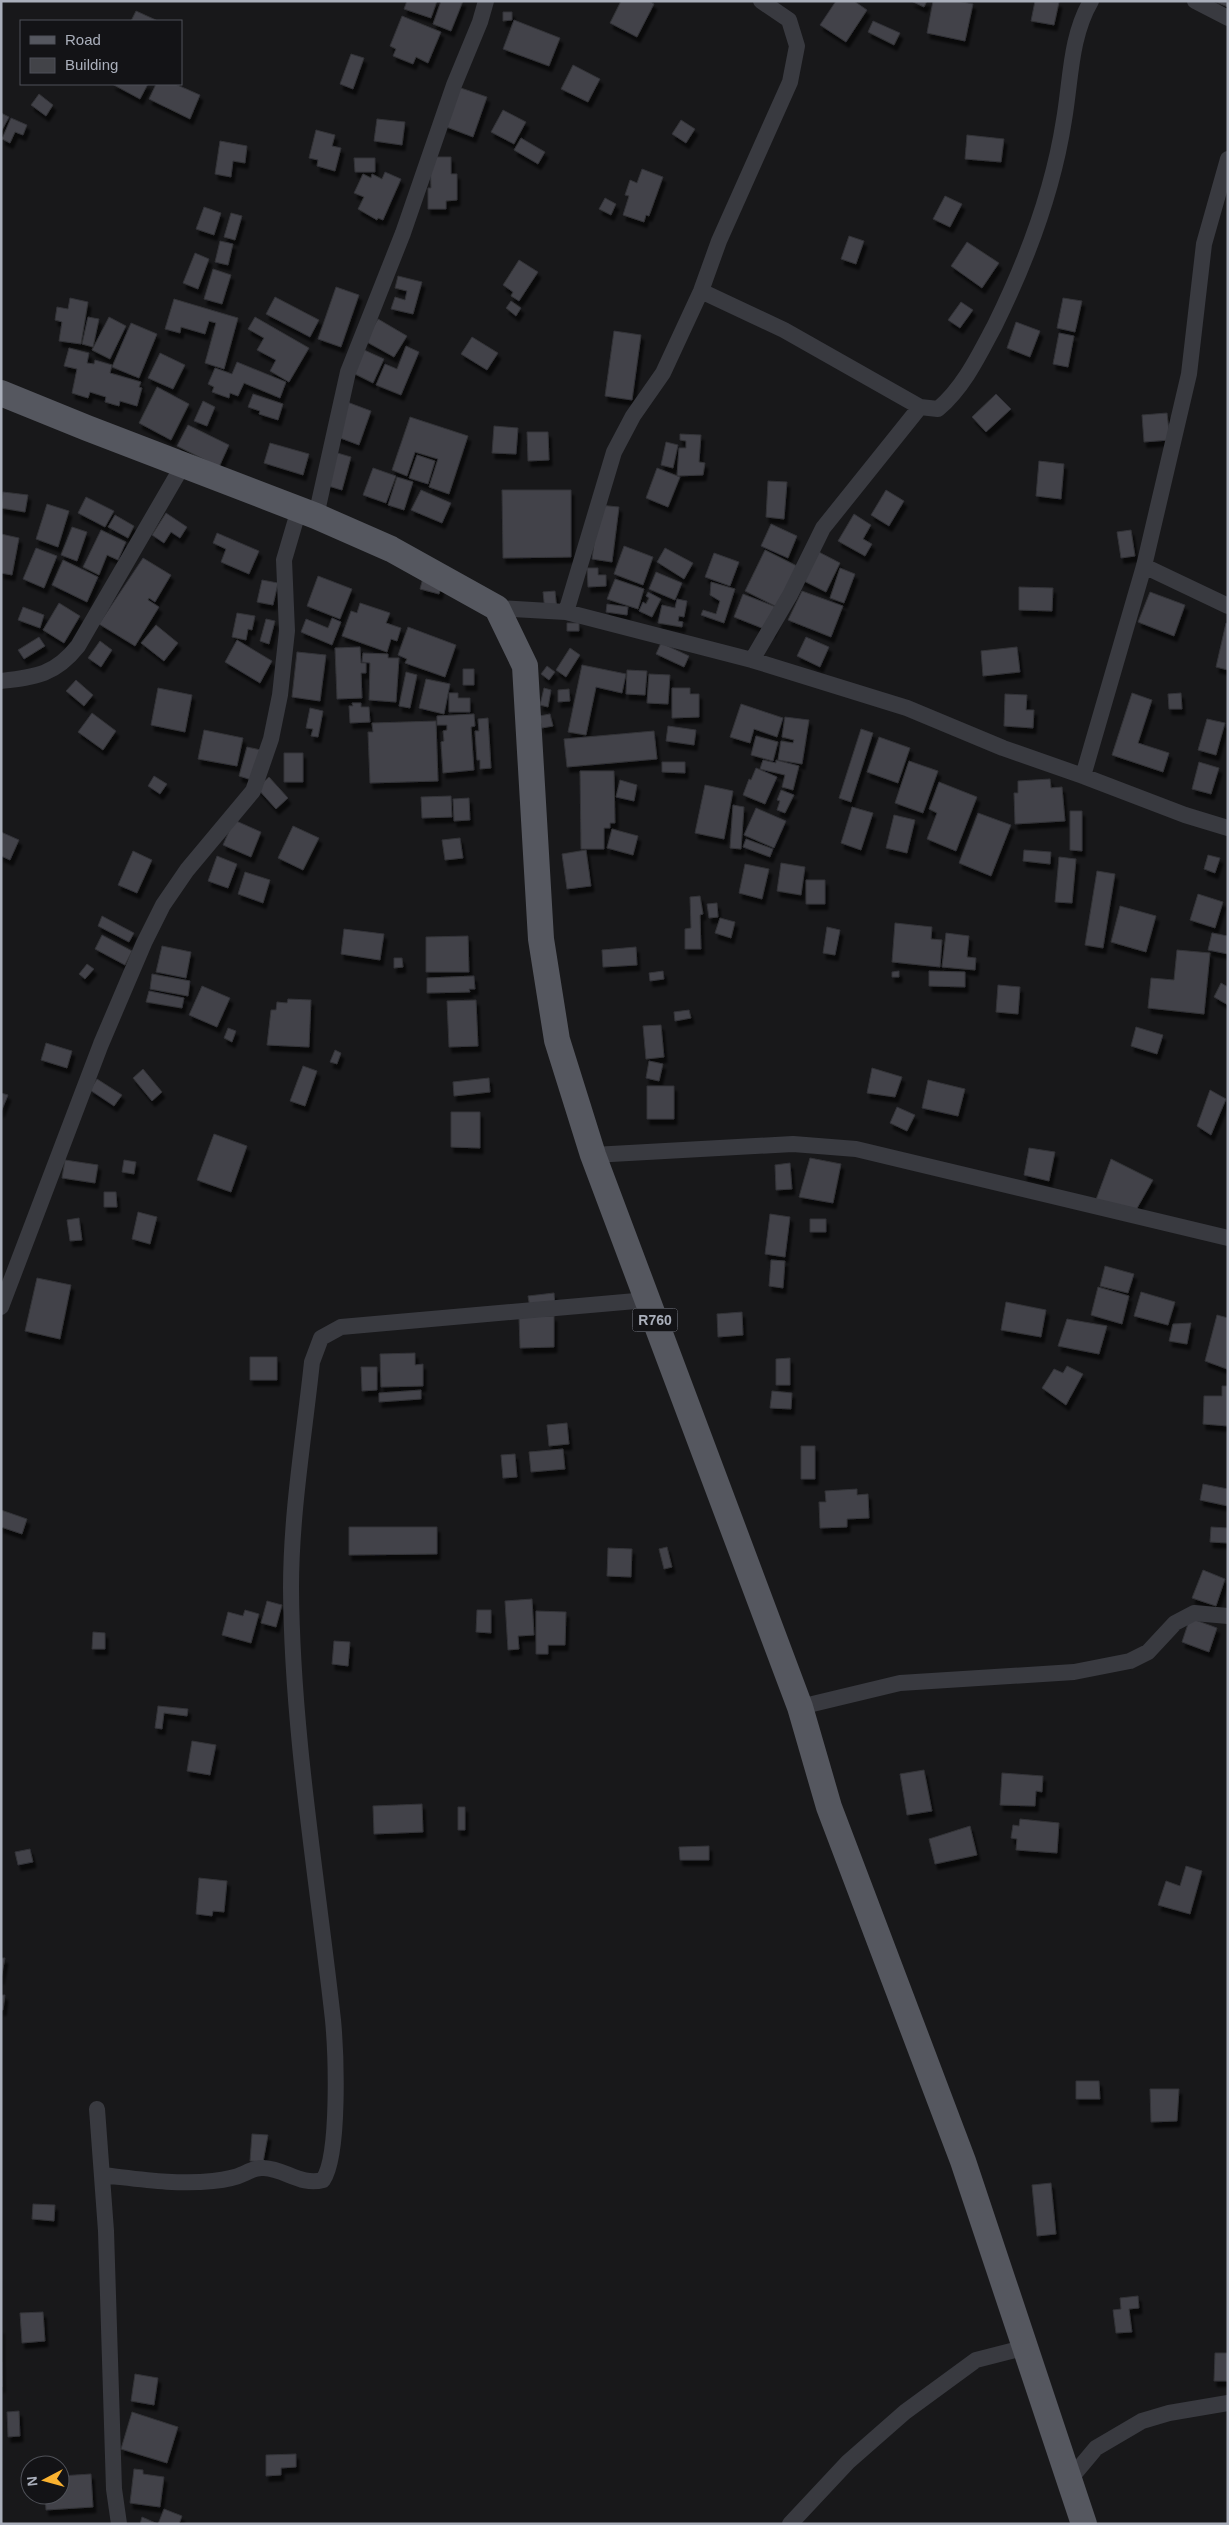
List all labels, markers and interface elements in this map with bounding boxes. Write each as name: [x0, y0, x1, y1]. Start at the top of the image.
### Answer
legend: [20, 20, 182, 85]
text: Road: [65, 31, 101, 48]
text: Building: [65, 56, 118, 73]
road number: R760: [632, 1308, 678, 1332]
north arrow: [20, 2455, 70, 2505]
text: N: [24, 2475, 41, 2487]

